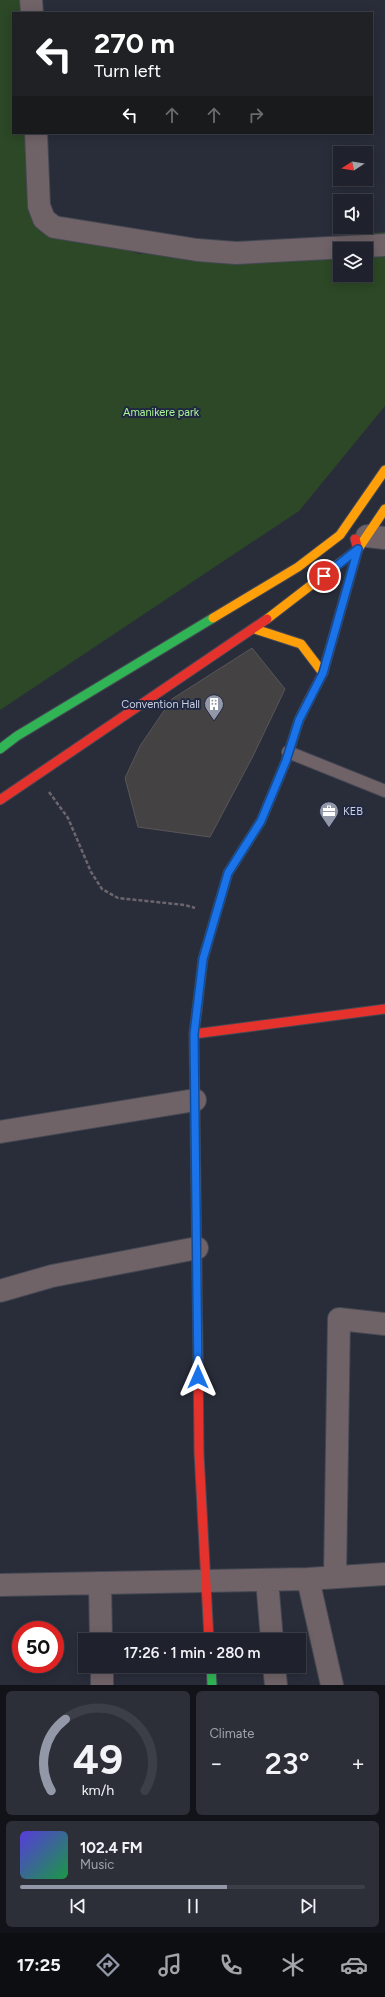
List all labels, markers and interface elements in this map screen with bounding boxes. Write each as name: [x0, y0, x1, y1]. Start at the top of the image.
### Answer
text: 270 m: [94, 26, 175, 60]
icon: left: [28, 28, 80, 80]
text: Turn left: [94, 60, 161, 82]
icon: left: [119, 104, 141, 126]
icon: ahead: [161, 104, 183, 126]
icon: ahead: [203, 104, 225, 126]
icon: right: [245, 104, 267, 126]
north arrow: [333, 146, 373, 186]
map controls: [333, 146, 373, 282]
button: sound: [333, 194, 373, 234]
button: layers: [333, 242, 373, 282]
park label: Amanikere park: [123, 406, 200, 419]
pin: [307, 559, 341, 593]
icon: arrive: [313, 565, 335, 587]
building icon: Convention Hall: [203, 693, 225, 721]
place label: Convention Hall: [121, 698, 200, 711]
office icon: KEB: [318, 800, 340, 828]
place label: KEB: [343, 805, 363, 818]
position arrow: [177, 1356, 219, 1398]
speed limit sign: 50: [12, 1621, 64, 1673]
text: 17:26 · 1 min · 280 m: [123, 1644, 261, 1662]
text: Climate: [210, 1726, 254, 1741]
text: 49: [73, 1734, 123, 1784]
text: 23°: [265, 1745, 310, 1782]
text: −: [210, 1750, 223, 1777]
text: +: [351, 1750, 365, 1777]
text: km/h: [81, 1781, 114, 1799]
text: 102.4 FM: [80, 1839, 143, 1857]
text: Music: [80, 1857, 114, 1872]
icon: previous: [67, 1895, 89, 1917]
icon: pause: [182, 1895, 204, 1917]
icon: next: [297, 1895, 319, 1917]
icon: directions: [94, 1951, 122, 1979]
icon: music: [156, 1951, 184, 1979]
icon: phone: [217, 1951, 245, 1979]
icon: climate: [279, 1951, 307, 1979]
icon: car: [340, 1951, 368, 1979]
text: 17:25: [17, 1954, 61, 1976]

